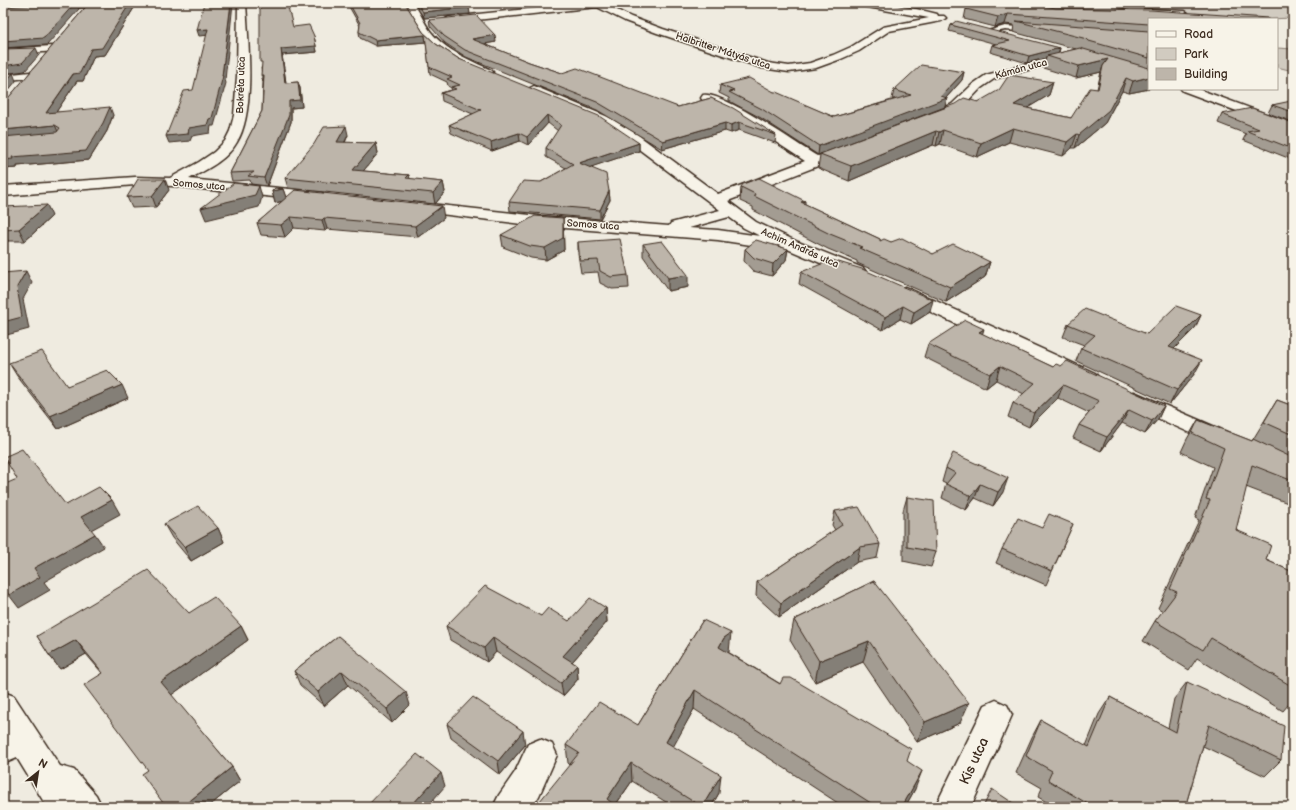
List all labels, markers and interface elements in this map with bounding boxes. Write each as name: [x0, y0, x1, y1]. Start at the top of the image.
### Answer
legend: [1148, 18, 1278, 90]
text: Road: [1184, 27, 1213, 42]
street label: Halbritter Mátyás utca: [674, 30, 772, 72]
text: Park: [1184, 47, 1208, 62]
street label: Bokréta utca: [234, 56, 248, 114]
street label: Kámán utca: [994, 56, 1049, 82]
text: Building: [1184, 67, 1228, 82]
street label: Somos utca: [172, 177, 226, 193]
street label: Somos utca: [566, 217, 620, 233]
street label: Achim András utca: [759, 226, 841, 271]
street label: Kis utca: [956, 735, 992, 787]
north arrow: [18, 752, 58, 792]
text: N: [36, 756, 50, 771]

